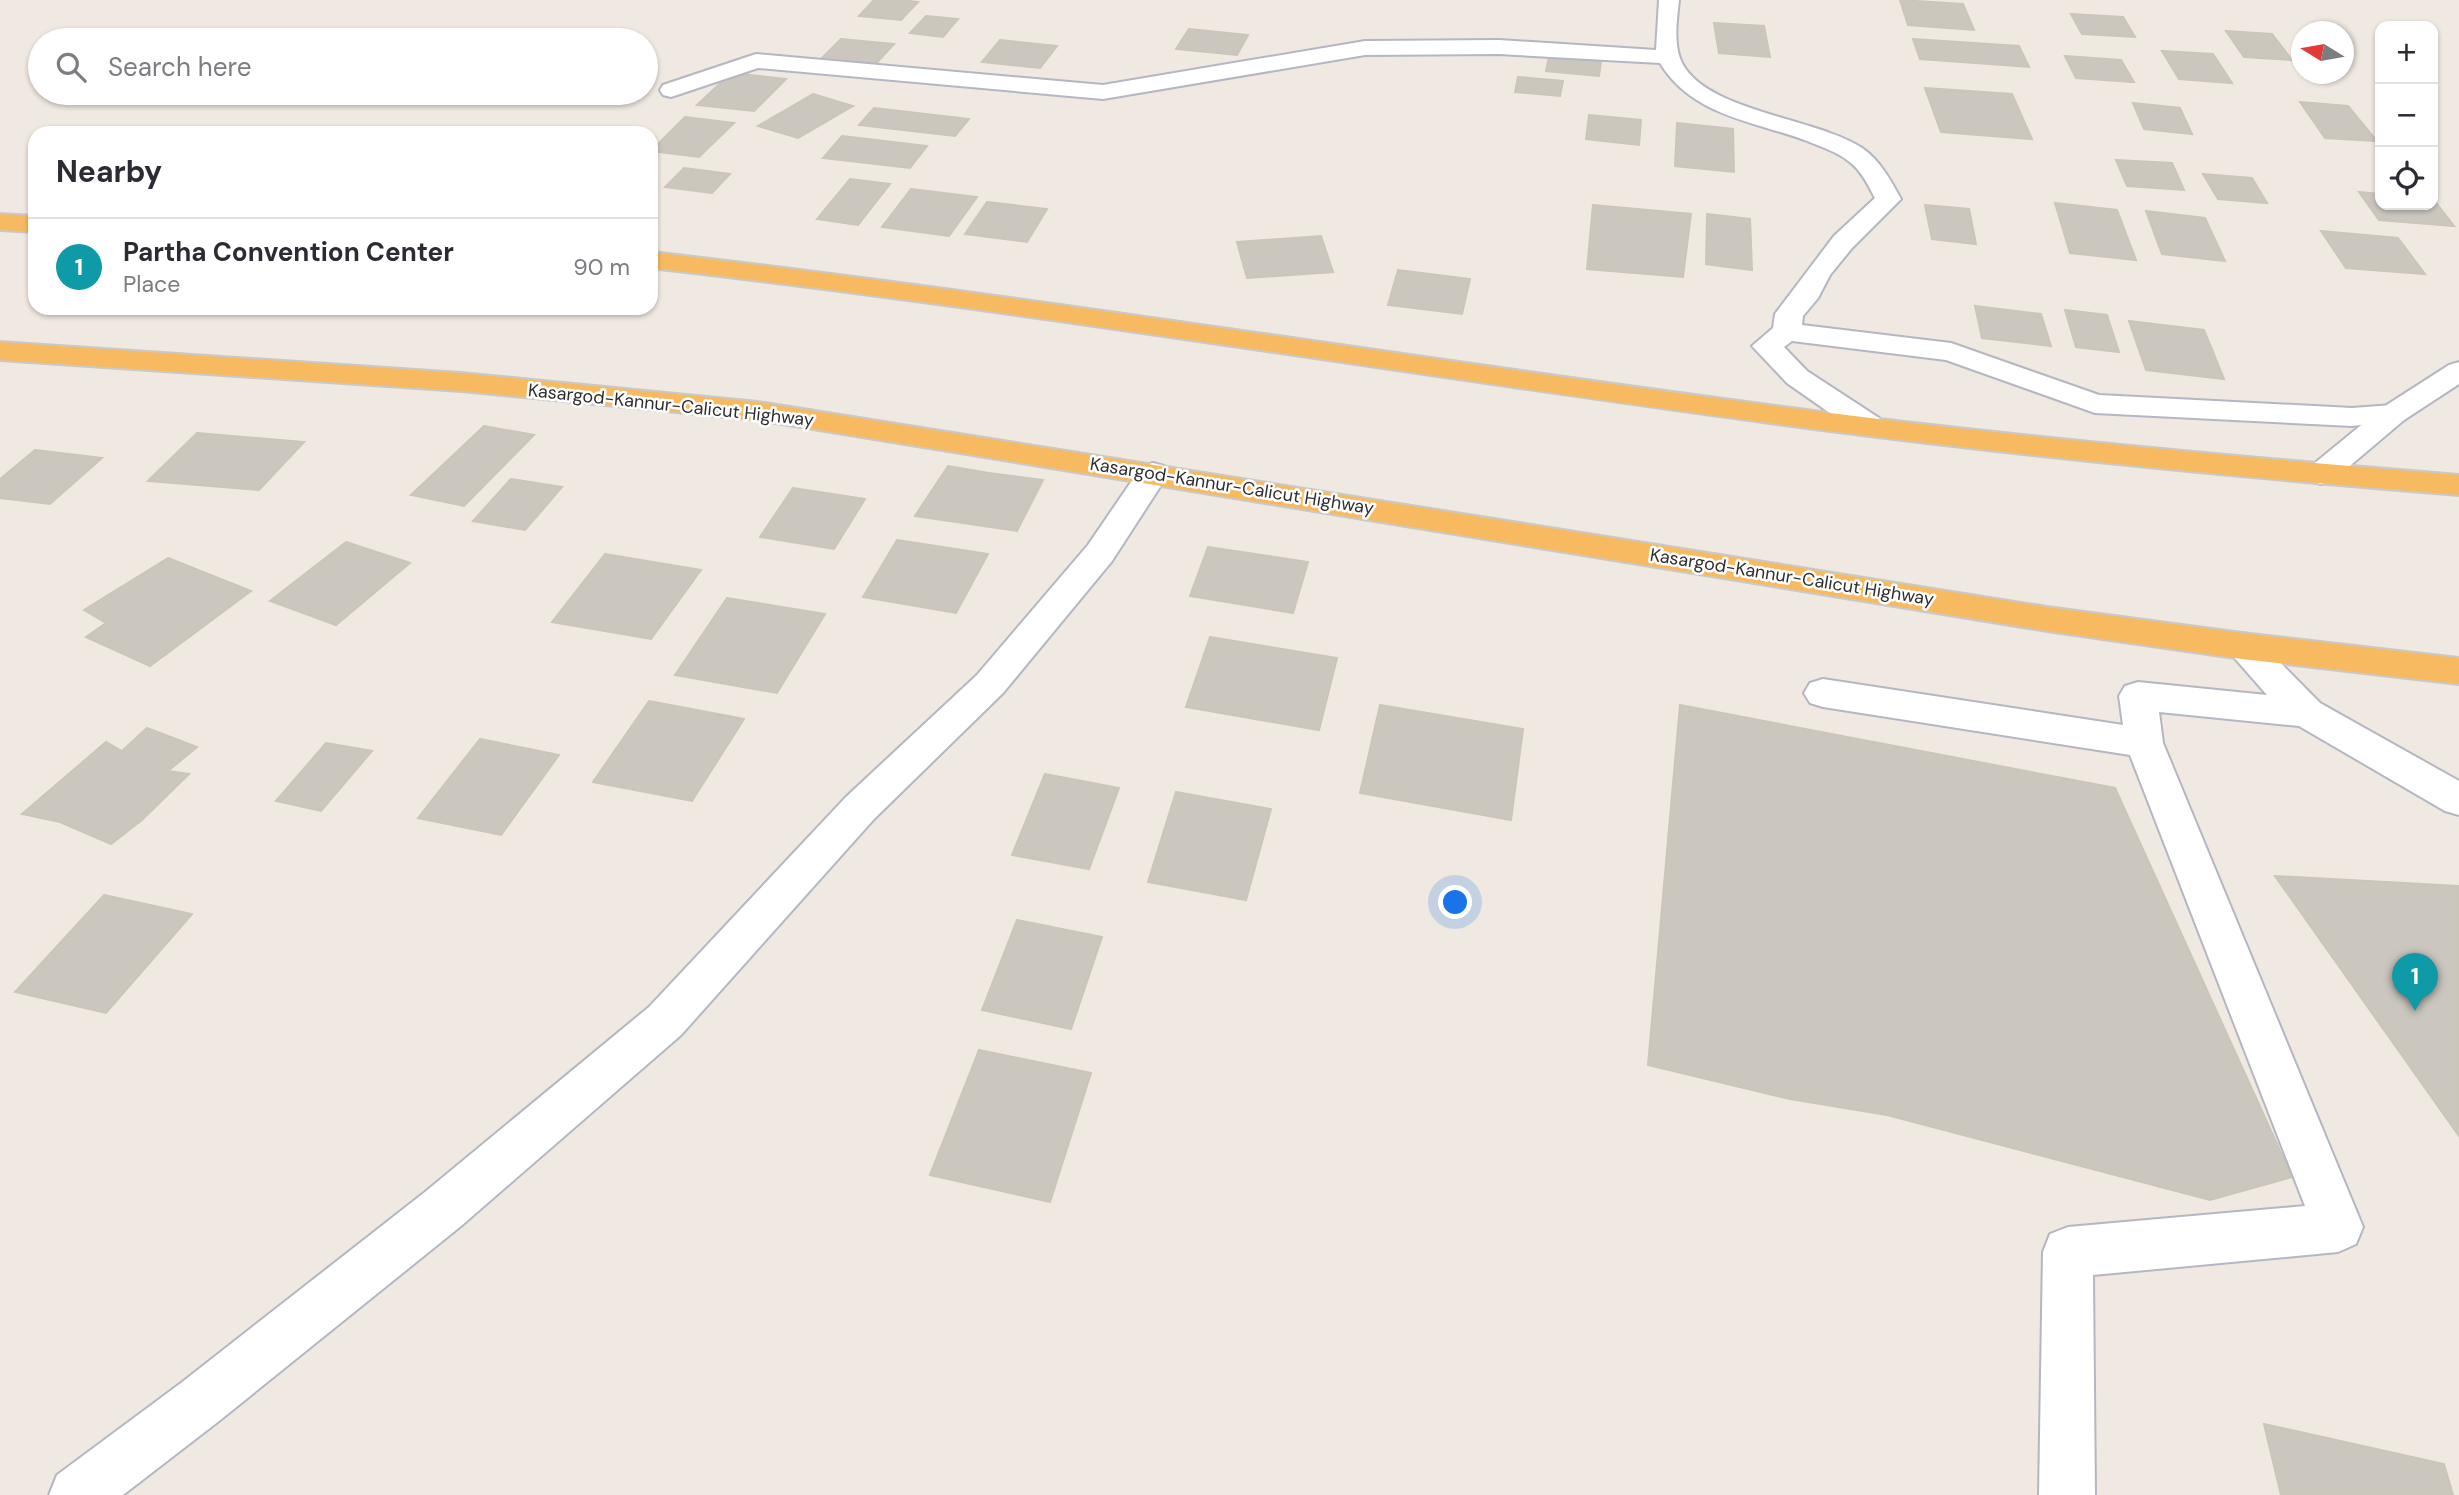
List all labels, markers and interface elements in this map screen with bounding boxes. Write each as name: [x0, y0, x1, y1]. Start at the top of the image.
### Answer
north arrow: [2291, 21, 2354, 84]
map controls: [2375, 21, 2438, 210]
button: +: [2375, 21, 2438, 84]
search box: [28, 28, 658, 105]
icon: search: [52, 48, 90, 86]
text: Search here: [108, 50, 251, 84]
button: −: [2375, 84, 2438, 147]
button: locate: [2375, 147, 2438, 210]
text: Nearby: [56, 152, 162, 191]
text: Partha Convention Center: [123, 235, 454, 269]
text: 1: [75, 252, 83, 282]
text: 90 m: [573, 252, 630, 282]
text: Place: [123, 269, 180, 299]
street label: Kasargod-Kannur-Calicut Highway: [527, 378, 815, 432]
street label: Kasargod-Kannur-Calicut Highway: [1088, 452, 1376, 520]
street label: Kasargod-Kannur-Calicut Highway: [1648, 543, 1936, 611]
your location: [1438, 885, 1472, 919]
pin: 1: [2392, 953, 2438, 1011]

